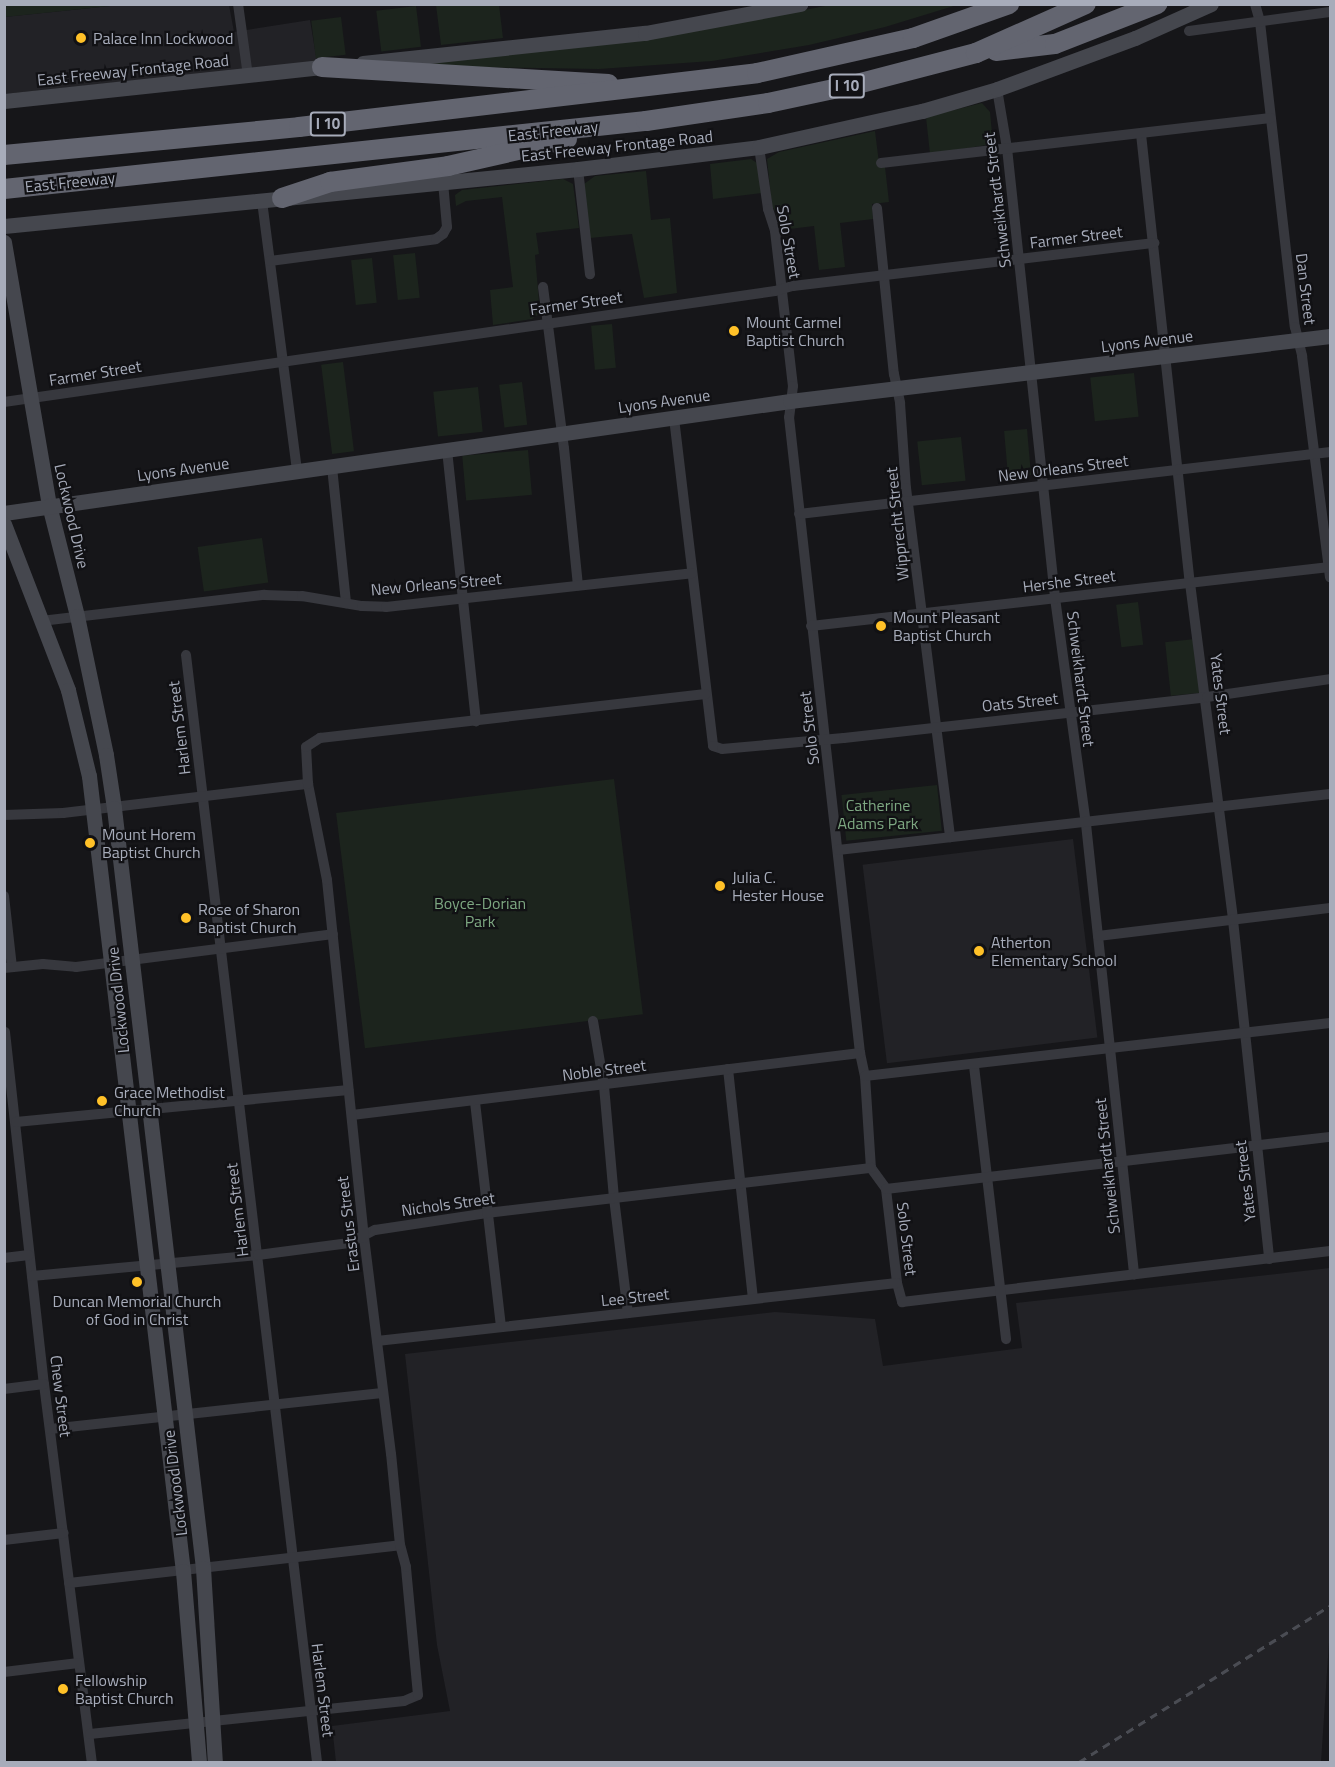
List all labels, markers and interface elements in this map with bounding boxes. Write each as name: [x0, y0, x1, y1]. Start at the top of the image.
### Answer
place label: Palace Inn Lockwood: [93, 28, 233, 48]
marker: Palace Inn Lockwood: [74, 31, 88, 45]
street label: East Freeway Frontage Road: [36, 50, 230, 90]
road number: I 10: [828, 74, 866, 98]
road number: I 10: [308, 112, 348, 136]
street label: East Freeway: [507, 117, 599, 145]
street label: East Freeway Frontage Road: [520, 126, 714, 166]
street label: Schweikhardt Street: [979, 131, 1015, 269]
street label: East Freeway: [24, 168, 116, 196]
street label: Solo Street: [773, 204, 805, 280]
street label: Farmer Street: [1029, 222, 1123, 252]
street label: Dan Street: [1292, 252, 1320, 326]
street label: Farmer Street: [529, 287, 623, 319]
place label: Mount Carmel Baptist Church: [746, 312, 845, 350]
marker: Mount Carmel Baptist Church: [727, 324, 741, 338]
street label: Lyons Avenue: [1100, 326, 1194, 356]
street label: Farmer Street: [47, 356, 143, 390]
street label: Lyons Avenue: [617, 385, 711, 417]
street label: New Orleans Street: [997, 450, 1129, 486]
street label: Lyons Avenue: [136, 453, 230, 485]
street label: Lockwood Drive: [51, 462, 93, 570]
street label: Wipprecht Street: [881, 466, 913, 582]
street label: Hershe Street: [1022, 566, 1116, 596]
street label: New Orleans Street: [370, 569, 502, 599]
place label: Mount Pleasant Baptist Church: [893, 607, 1000, 645]
street label: Schweikhardt Street: [1063, 610, 1099, 748]
marker: Mount Pleasant Baptist Church: [874, 619, 888, 633]
street label: Yates Street: [1207, 652, 1235, 736]
street label: Harlem Street: [164, 680, 194, 776]
street label: Oats Street: [981, 688, 1059, 716]
street label: Solo Street: [795, 690, 823, 766]
park label: Catherine Adams Park: [838, 795, 918, 833]
place label: Mount Horem Baptist Church: [102, 824, 201, 862]
marker: Mount Horem Baptist Church: [83, 836, 97, 850]
place label: Julia C. Hester House: [732, 867, 824, 905]
marker: Julia C. Hester House: [713, 879, 727, 893]
park label: Boyce-Dorian Park: [434, 893, 526, 931]
place label: Rose of Sharon Baptist Church: [198, 899, 300, 937]
marker: Rose of Sharon Baptist Church: [179, 911, 193, 925]
place label: Atherton Elementary School: [991, 932, 1117, 970]
marker: Atherton Elementary School: [972, 944, 986, 958]
street label: Lockwood Drive: [103, 946, 133, 1054]
street label: Noble Street: [561, 1055, 647, 1085]
place label: Grace Methodist Church: [114, 1082, 225, 1120]
marker: Grace Methodist Church: [95, 1094, 109, 1108]
street label: Schweikhardt Street: [1090, 1097, 1124, 1235]
street label: Yates Street: [1231, 1139, 1259, 1223]
street label: Harlem Street: [222, 1162, 252, 1258]
street label: Erastus Street: [333, 1175, 363, 1273]
street label: Nichols Street: [400, 1188, 496, 1220]
street label: Solo Street: [893, 1201, 921, 1277]
marker: Duncan Memorial Church of God in Christ: [130, 1275, 144, 1289]
street label: Lee Street: [600, 1284, 670, 1310]
place label: Duncan Memorial Church of God in Christ: [53, 1291, 221, 1329]
street label: Chew Street: [46, 1354, 76, 1438]
street label: Lockwood Drive: [159, 1429, 191, 1537]
street label: Harlem Street: [308, 1642, 338, 1738]
place label: Fellowship Baptist Church: [75, 1670, 174, 1708]
marker: Fellowship Baptist Church: [56, 1682, 70, 1696]

